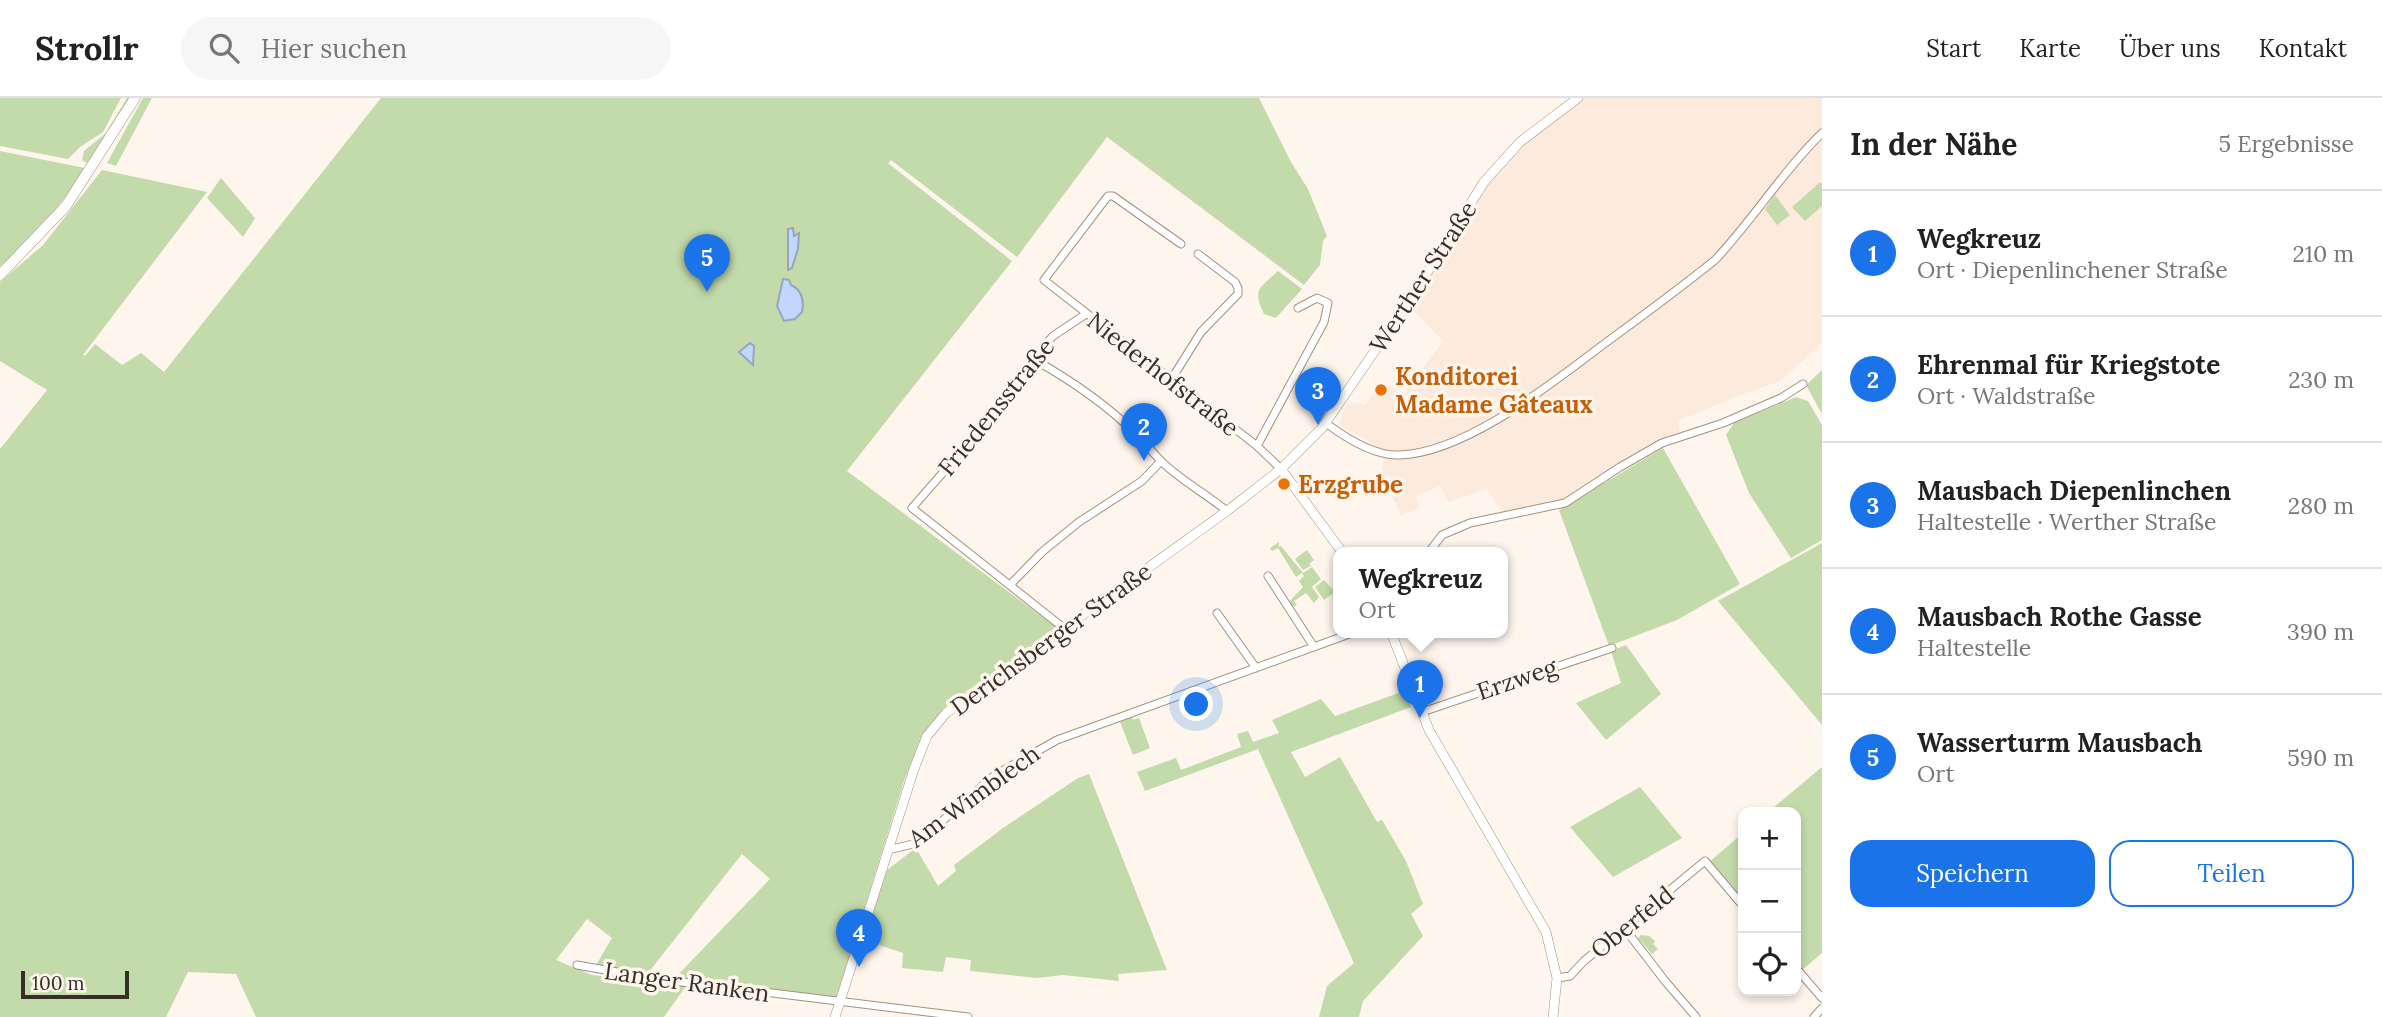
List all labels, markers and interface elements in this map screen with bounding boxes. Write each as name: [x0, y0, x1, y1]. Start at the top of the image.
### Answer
search box: [181, 17, 671, 80]
text: Strollr: [35, 27, 139, 69]
icon: search: [205, 29, 243, 67]
text: Hier suchen: [261, 32, 407, 65]
text: Start: [1926, 33, 1981, 64]
text: Karte: [2019, 33, 2081, 64]
text: Über uns: [2119, 33, 2221, 64]
text: Kontakt: [2259, 33, 2347, 64]
text: In der Nähe: [1850, 125, 2018, 163]
text: 5 Ergebnisse: [2219, 129, 2354, 158]
street label: Werther Straße: [1362, 195, 1484, 359]
text: Wegkreuz: [1917, 222, 2041, 255]
pin: 5: [684, 234, 730, 292]
text: 1: [1868, 239, 1878, 268]
text: 210 m: [2292, 239, 2354, 268]
text: Ort · Diepenlinchener Straße: [1917, 255, 2228, 284]
street label: Niederhofstraße: [1081, 305, 1245, 443]
street label: Friedensstraße: [931, 332, 1061, 482]
text: Ehrenmal für Kriegstote: [1917, 348, 2220, 381]
place label: Konditorei Madame Gâteaux: [1395, 361, 1593, 420]
text: 2: [1867, 365, 1879, 394]
text: 230 m: [2288, 365, 2354, 394]
pin: 3: [1295, 367, 1341, 425]
text: Ort · Waldstraße: [1917, 381, 2095, 410]
marker: Konditorei Madame Gâteaux: [1373, 382, 1389, 398]
pin: 2: [1121, 403, 1167, 461]
place label: Erzgrube: [1298, 469, 1403, 500]
text: Mausbach Diepenlinchen: [1917, 474, 2231, 507]
marker: Erzgrube: [1276, 476, 1292, 492]
text: 3: [1867, 491, 1879, 520]
text: 280 m: [2288, 491, 2354, 520]
text: Haltestelle · Werther Straße: [1917, 507, 2216, 536]
popup: [1333, 547, 1508, 638]
street label: Derichsberger Straße: [944, 556, 1158, 722]
text: Wegkreuz: [1358, 562, 1483, 595]
text: Ort: [1358, 595, 1396, 624]
text: Mausbach Rothe Gasse: [1917, 600, 2202, 633]
text: 4: [1867, 617, 1879, 646]
text: 390 m: [2287, 617, 2354, 646]
text: Haltestelle: [1917, 633, 2031, 662]
street label: Erzweg: [1473, 651, 1562, 707]
pin: 1: [1397, 660, 1443, 718]
your location: [1179, 687, 1213, 721]
text: Wasserturm Mausbach: [1917, 726, 2202, 759]
street label: Am Wimblech: [901, 738, 1046, 855]
text: 5: [1867, 743, 1879, 772]
text: 590 m: [2287, 743, 2354, 772]
text: Ort: [1917, 759, 1954, 788]
map controls: [1738, 807, 1801, 996]
button: +: [1738, 807, 1801, 870]
button: Speichern: [1850, 840, 2095, 907]
button: Teilen: [2109, 840, 2354, 907]
button: −: [1738, 870, 1801, 933]
street label: Oberfeld: [1584, 879, 1680, 965]
pin: 4: [836, 909, 882, 967]
button: locate: [1738, 933, 1801, 996]
street label: Langer Ranken: [602, 955, 772, 1009]
scale bar: [21, 968, 130, 1000]
text: 100 m: [32, 971, 85, 995]

